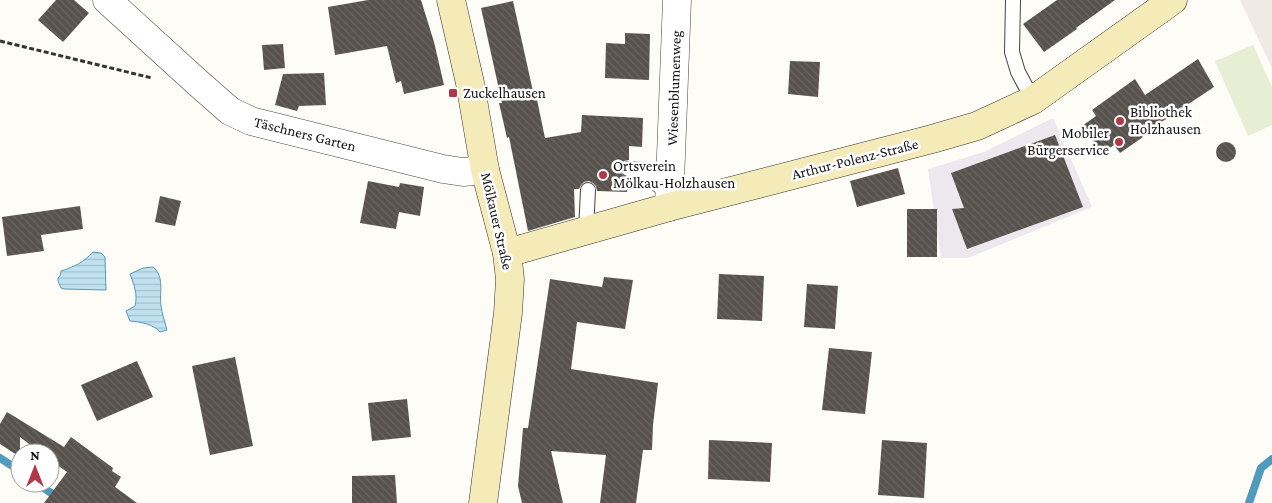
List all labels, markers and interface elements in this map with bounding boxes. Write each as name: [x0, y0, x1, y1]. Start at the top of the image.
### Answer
street label: Wiesenblumenweg: [664, 30, 685, 146]
place label: Zuckelhausen: [463, 85, 546, 101]
marker: Zuckelhausen: [447, 87, 459, 99]
place label: Bibliothek Holzhausen: [1130, 104, 1201, 137]
street label: Täschners Garten: [252, 114, 358, 154]
marker: Bibliothek Holzhausen: [1114, 115, 1126, 127]
place label: Mobiler Bürgerservice: [1027, 125, 1110, 159]
street label: Arthur-Polenz-Straße: [790, 135, 920, 182]
marker: Mobiler Bürgerservice: [1113, 136, 1125, 148]
place label: Ortsverein Mölkau-Holzhausen: [613, 158, 735, 191]
marker: Ortsverein Mölkau-Holzhausen: [597, 169, 609, 181]
street label: Mölkauer Straße: [478, 171, 516, 272]
north arrow: [10, 443, 60, 493]
text: N: [30, 447, 40, 463]

